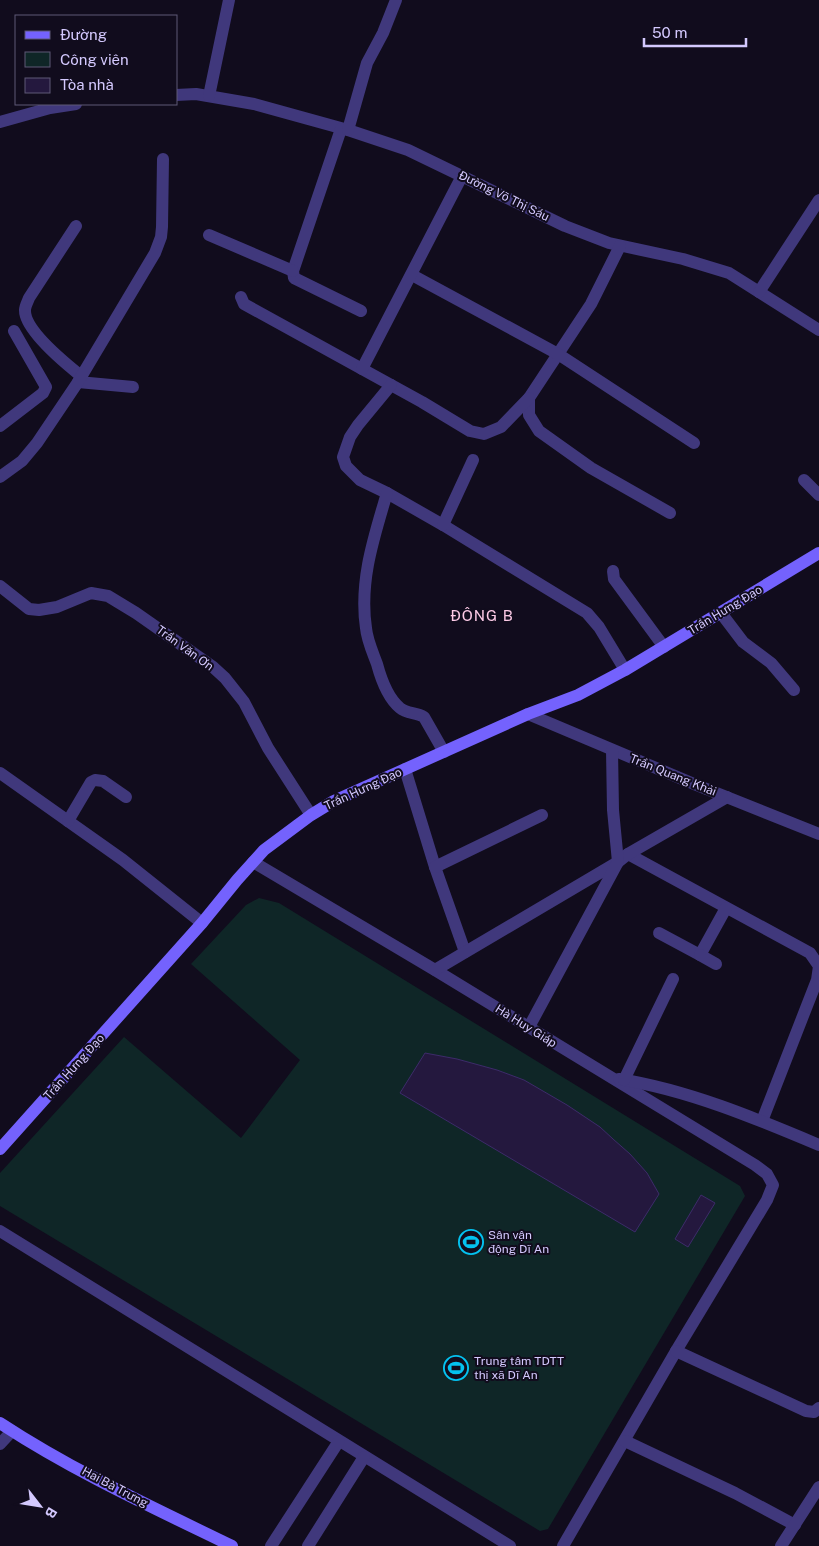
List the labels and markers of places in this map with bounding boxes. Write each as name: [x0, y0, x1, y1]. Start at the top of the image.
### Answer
place label: Sân vận động Dĩ An: [488, 1228, 549, 1256]
sports icon: Sân vận động Dĩ An: [458, 1229, 484, 1255]
place label: Trung tâm TDTT thị xã Dĩ An: [474, 1354, 564, 1382]
sports icon: Trung tâm TDTT thị xã Dĩ An: [443, 1355, 469, 1381]

